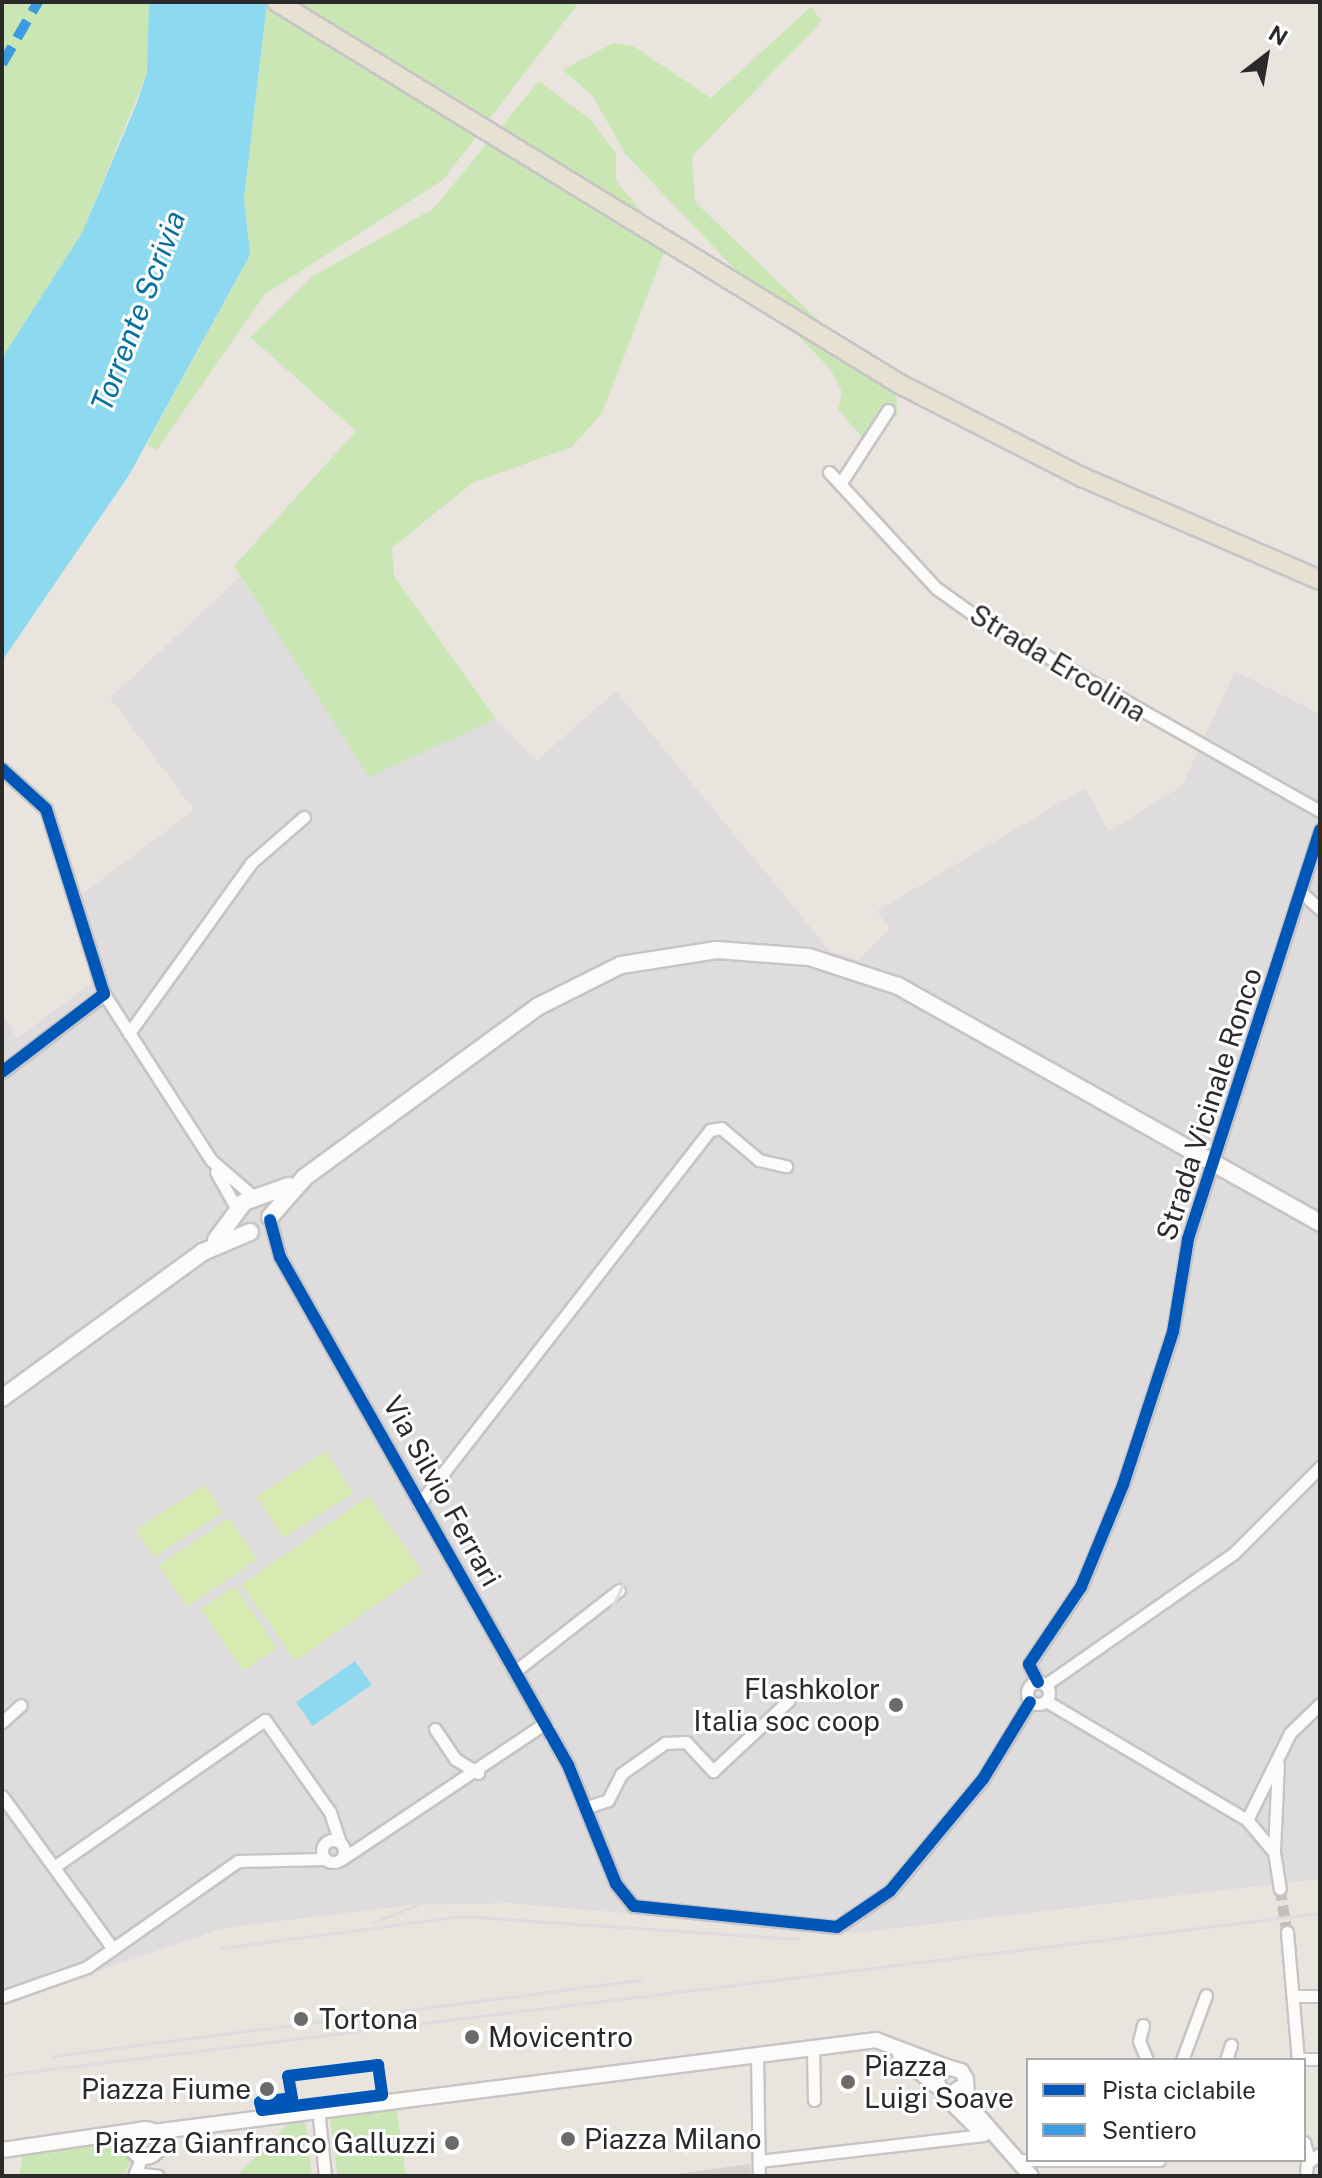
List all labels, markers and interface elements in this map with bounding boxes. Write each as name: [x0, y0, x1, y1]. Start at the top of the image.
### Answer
north arrow: [1226, 16, 1306, 96]
text: N: [1264, 20, 1292, 51]
water label: Torrente Scrivia: [83, 205, 193, 417]
street label: Strada Ercolina: [964, 597, 1152, 729]
street label: Strada Vicinale Ronco: [1149, 963, 1269, 1245]
street label: Via Silvio Ferrari: [376, 1390, 508, 1592]
place label: Flashkolor Italia soc coop: [693, 1672, 880, 1738]
marker: Flashkolor Italia soc coop: [887, 1696, 905, 1714]
place label: Tortona: [319, 2002, 418, 2036]
marker: Tortona: [290, 2008, 312, 2030]
place label: Movicentro: [488, 2020, 633, 2054]
marker: Movicentro: [463, 2028, 481, 2046]
place label: Piazza Luigi Soave: [864, 2049, 1014, 2115]
legend: [1026, 2058, 1306, 2162]
place label: Piazza Fiume: [81, 2072, 251, 2106]
marker: Piazza Luigi Soave: [839, 2073, 857, 2091]
text: Pista ciclabile: [1102, 2076, 1256, 2104]
marker: Piazza Fiume: [258, 2080, 276, 2098]
text: Sentiero: [1102, 2116, 1197, 2144]
place label: Piazza Milano: [584, 2122, 762, 2156]
place label: Piazza Gianfranco Galluzzi: [94, 2126, 436, 2160]
marker: Piazza Milano: [559, 2130, 577, 2148]
marker: Piazza Gianfranco Galluzzi: [443, 2134, 461, 2152]

